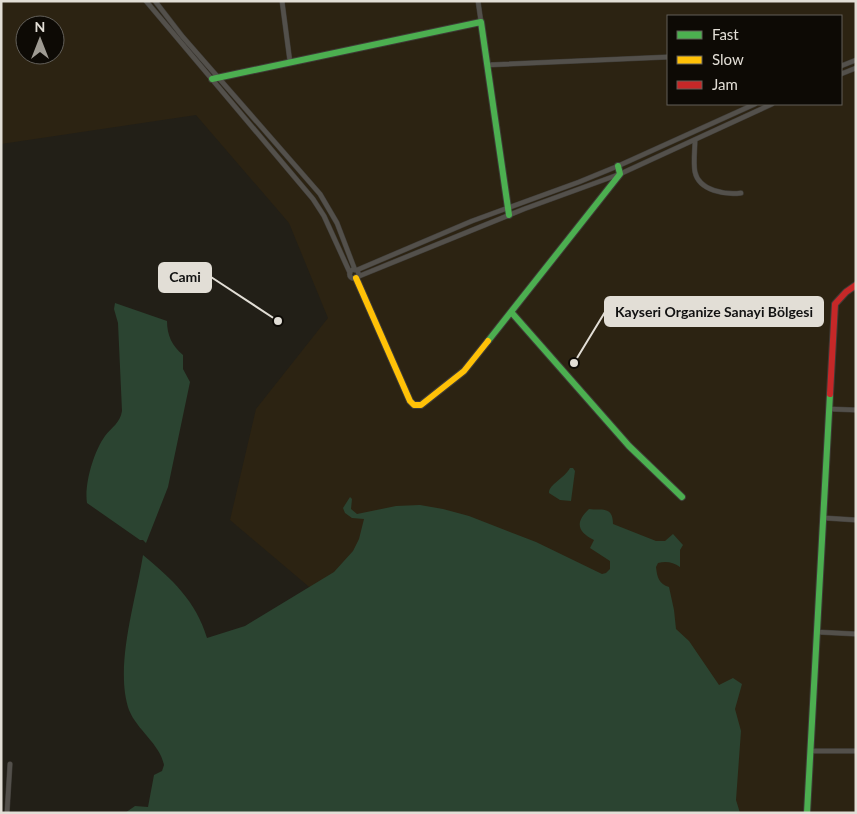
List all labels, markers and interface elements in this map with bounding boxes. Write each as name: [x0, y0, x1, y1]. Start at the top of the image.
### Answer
north arrow: [15, 15, 65, 65]
legend: [667, 15, 842, 105]
text: N: [35, 18, 45, 35]
text: Fast: [712, 25, 739, 43]
text: Slow: [712, 50, 744, 68]
text: Jam: [712, 75, 738, 93]
callout: Cami: [159, 263, 211, 292]
text: Cami: [169, 268, 201, 285]
callout: Kayseri Organize Sanayi Bölgesi: [605, 297, 823, 326]
text: Kayseri Organize Sanayi Bölgesi: [615, 303, 813, 320]

